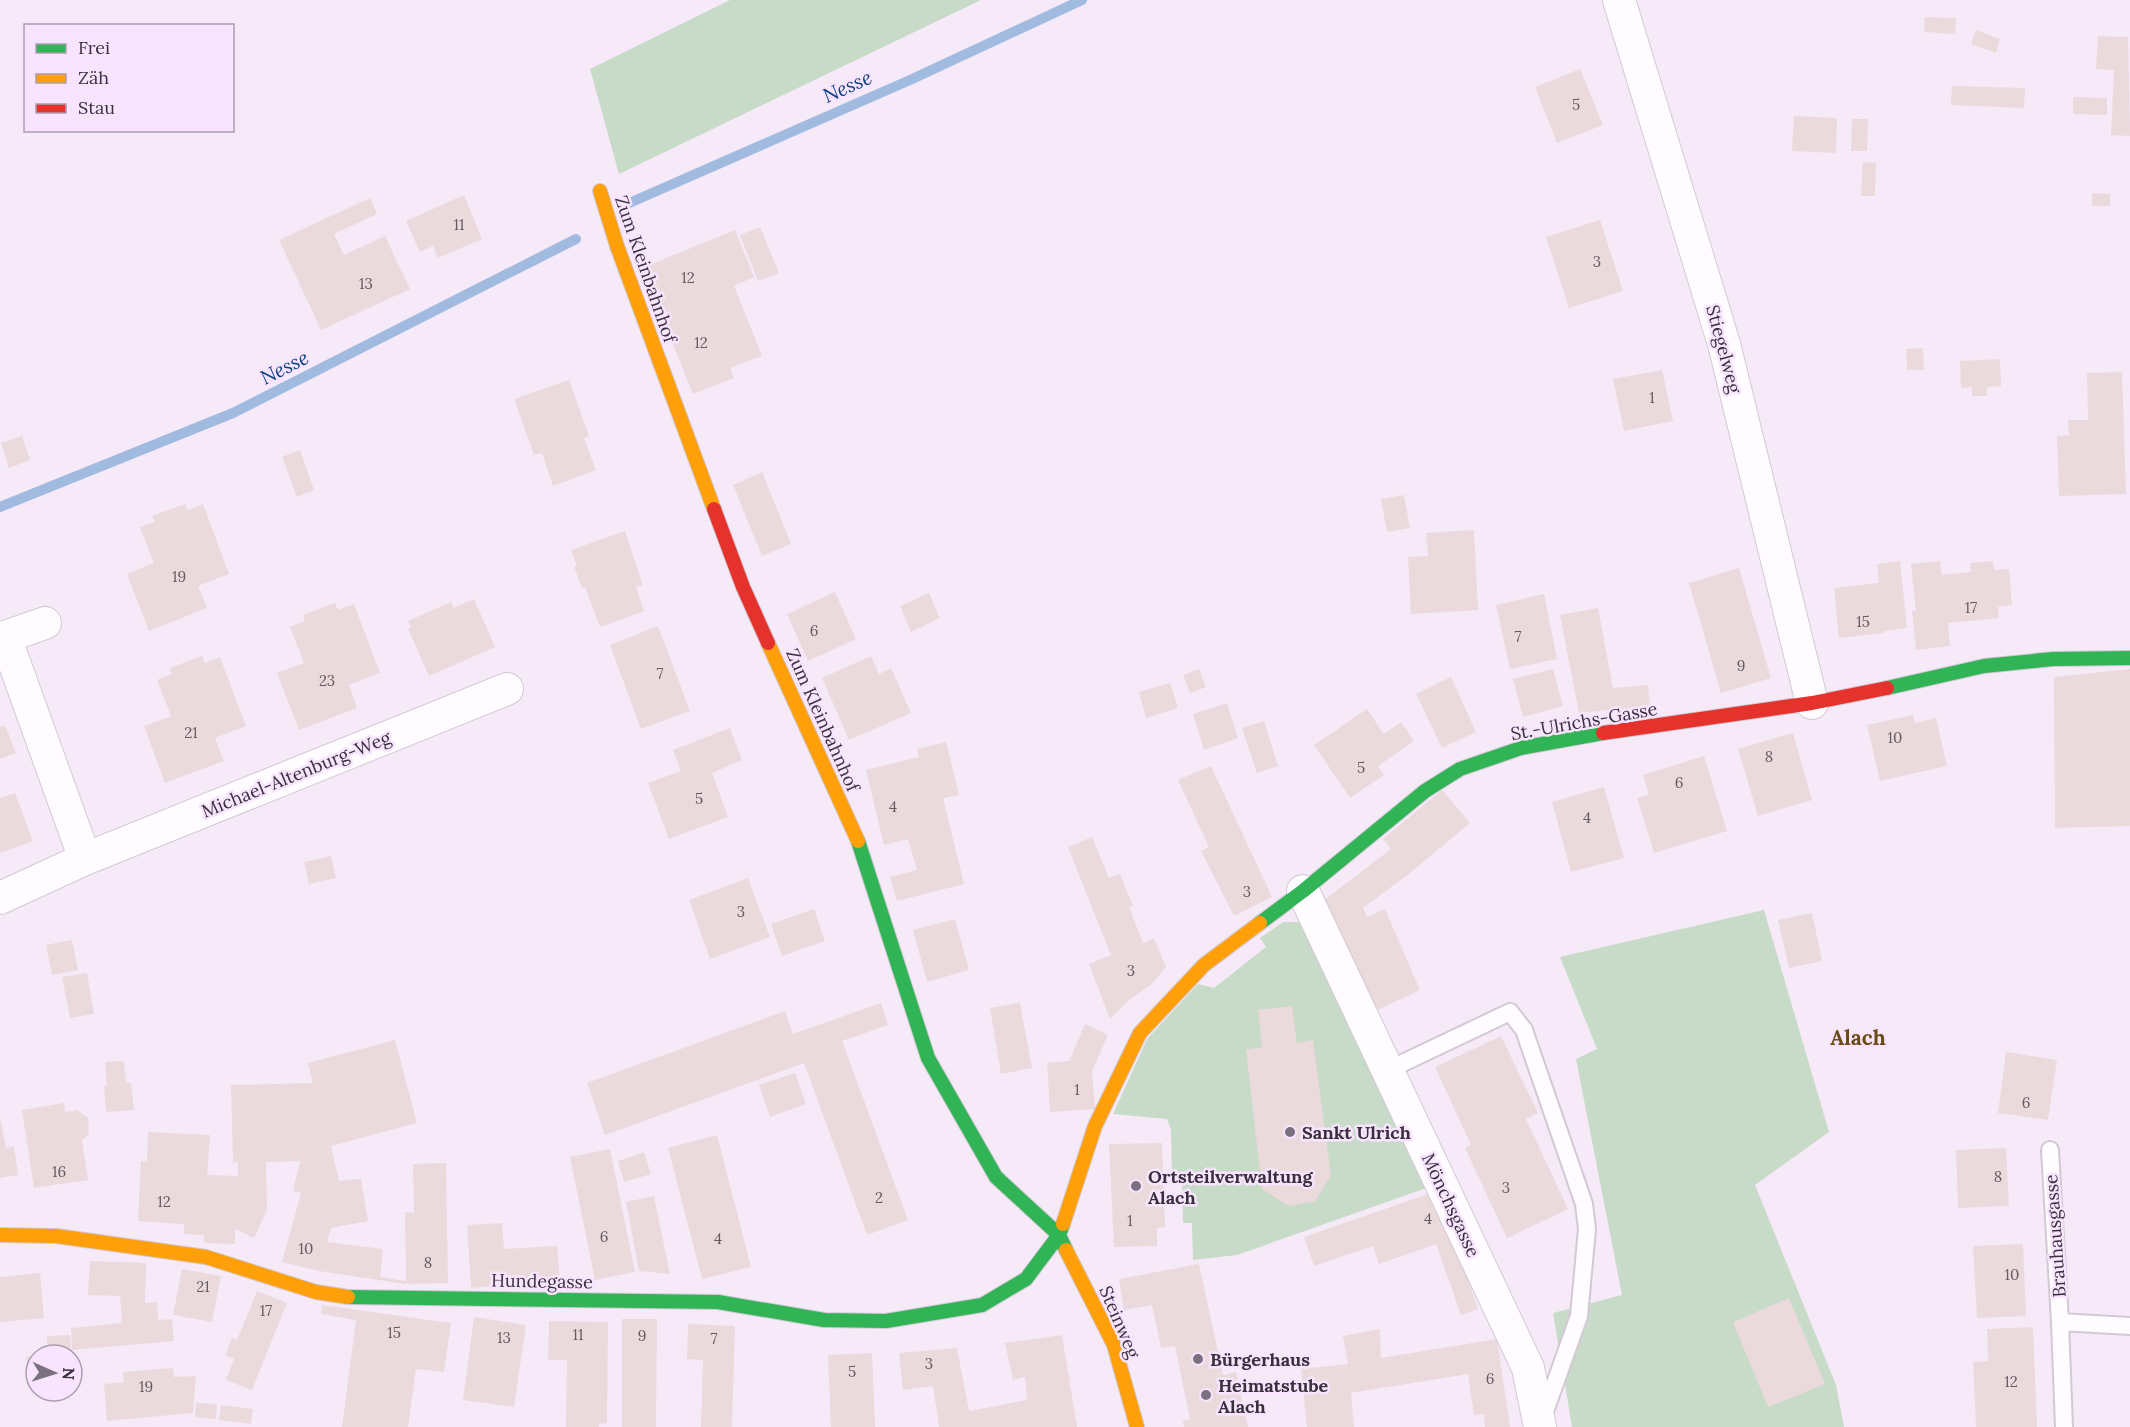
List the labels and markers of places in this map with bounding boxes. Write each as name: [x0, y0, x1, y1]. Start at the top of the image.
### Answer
place label: Sankt Ulrich: [1302, 1121, 1411, 1144]
marker: Sankt Ulrich: [1283, 1125, 1297, 1139]
place label: Ortsteilverwaltung Alach: [1148, 1165, 1314, 1209]
marker: Ortsteilverwaltung Alach: [1129, 1179, 1143, 1193]
place label: Bürgerhaus: [1210, 1348, 1310, 1371]
marker: Bürgerhaus: [1191, 1352, 1205, 1366]
place label: Heimatstube Alach: [1218, 1374, 1329, 1418]
marker: Heimatstube Alach: [1199, 1388, 1213, 1402]

